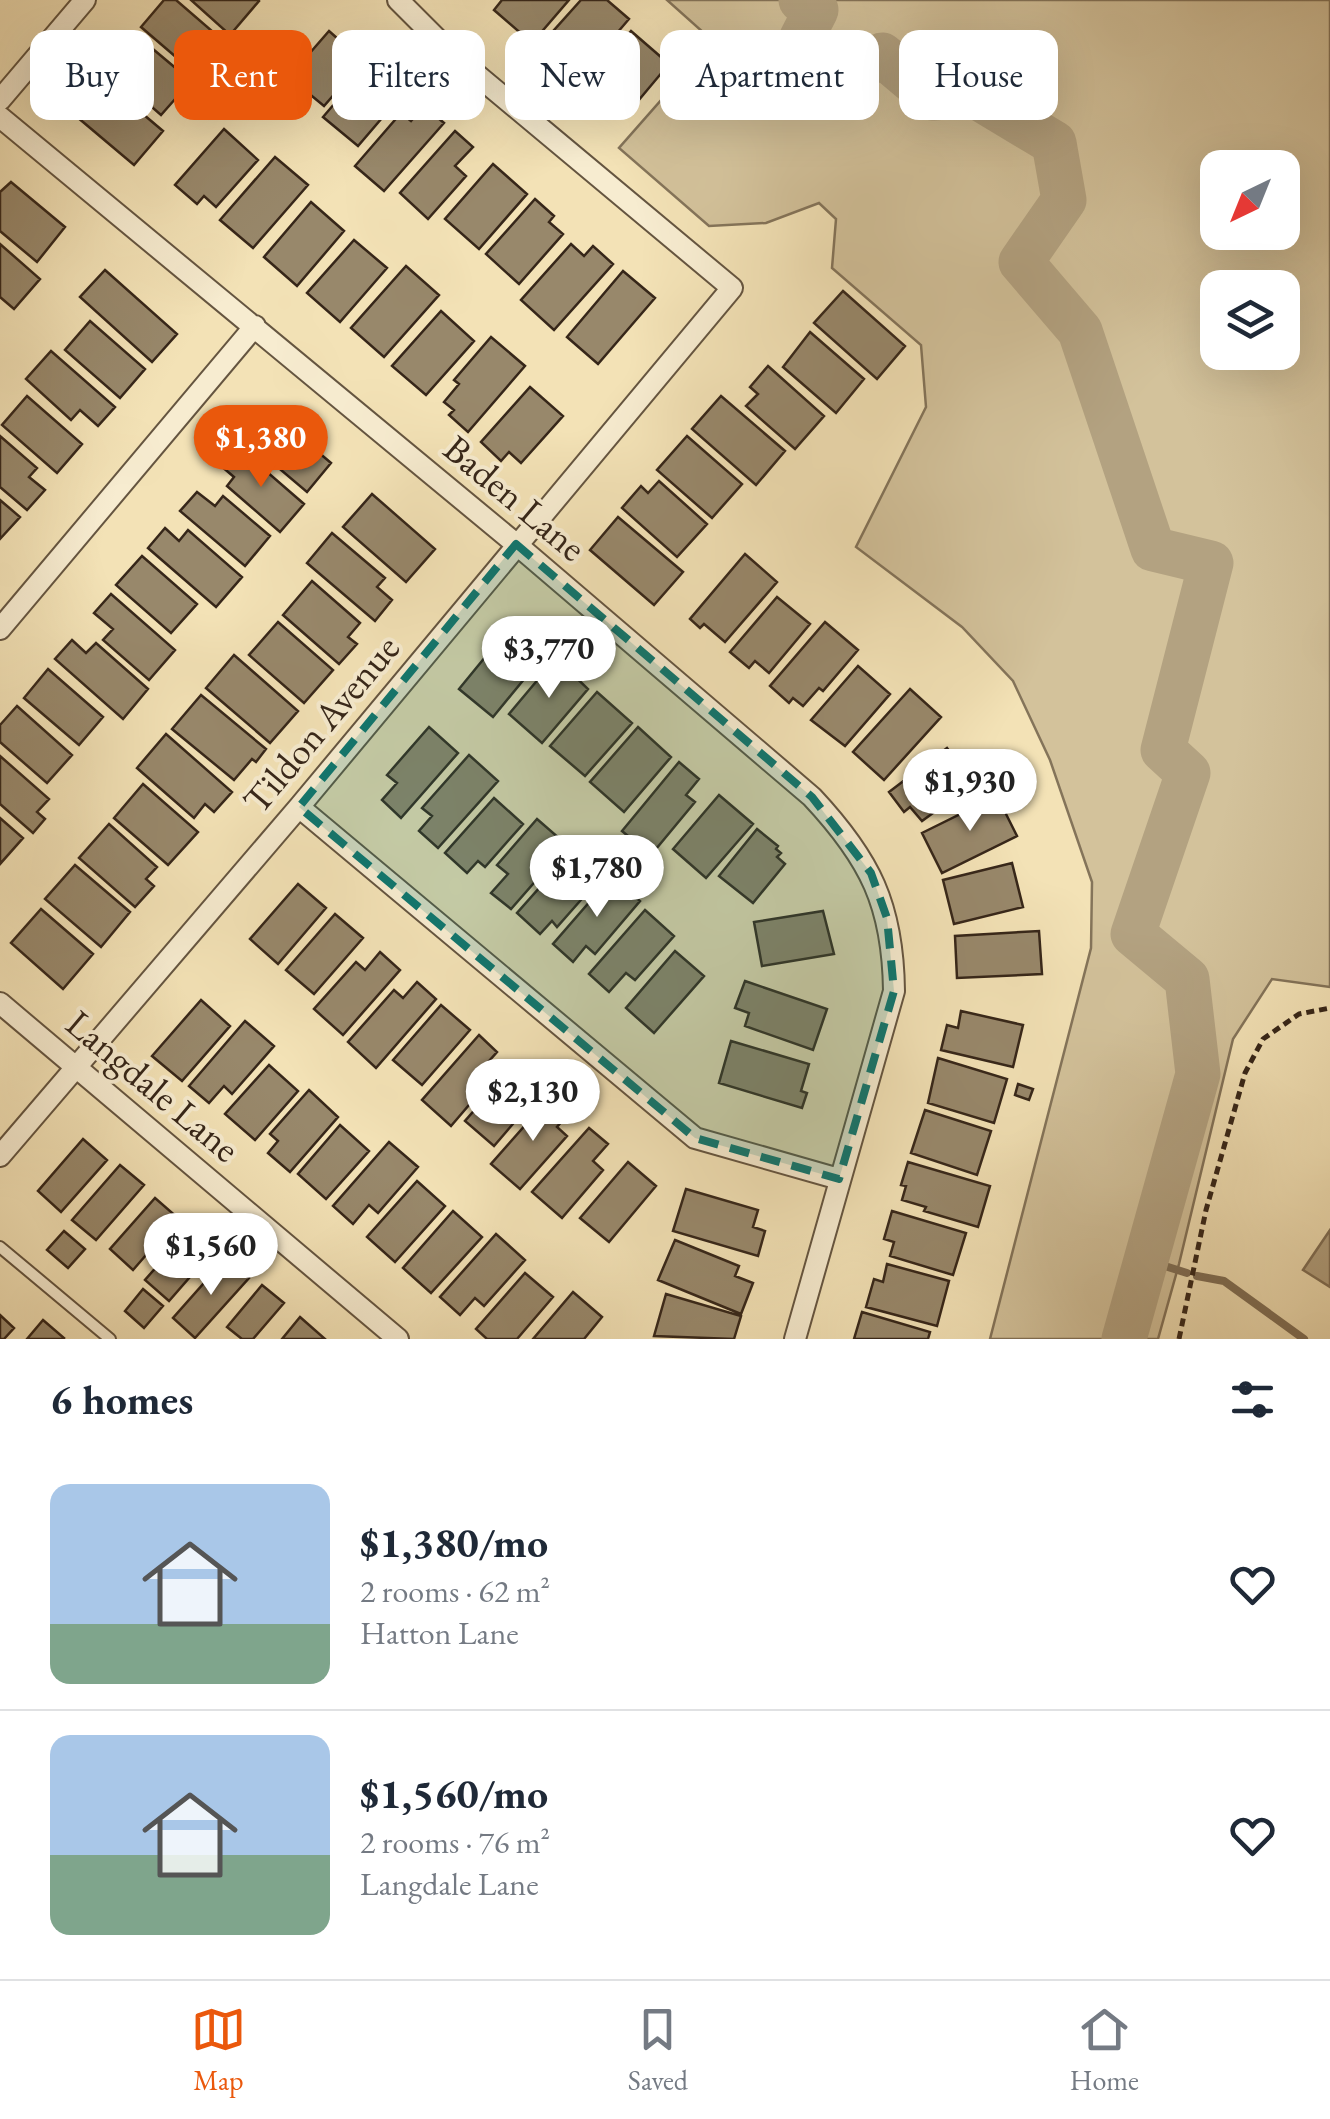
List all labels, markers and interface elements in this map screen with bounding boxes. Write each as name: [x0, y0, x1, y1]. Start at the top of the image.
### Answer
chip: Buy: [30, 30, 154, 120]
chip: Rent: [174, 30, 312, 120]
chip: Filters: [332, 30, 485, 120]
chip: New: [505, 30, 640, 120]
chip: Apartment: [660, 30, 879, 120]
chip: House: [899, 30, 1058, 120]
north arrow: [1200, 150, 1300, 250]
map controls: [1200, 150, 1300, 370]
button: layers: [1200, 270, 1300, 370]
pin: $1,380: [180, 405, 342, 490]
text: $1,380: [216, 416, 306, 458]
street label: Baden Lane: [434, 424, 597, 571]
pin: $3,770: [468, 616, 630, 701]
street label: Tildon Avenue: [232, 624, 410, 823]
text: $3,770: [504, 627, 594, 669]
pin: $1,930: [889, 749, 1051, 834]
text: $1,930: [925, 760, 1015, 802]
pin: $1,780: [516, 835, 678, 920]
text: $1,780: [552, 846, 642, 888]
street label: Langdale Lane: [56, 999, 250, 1173]
pin: $2,130: [452, 1059, 614, 1144]
text: $2,130: [488, 1070, 578, 1112]
pin: $1,560: [130, 1213, 292, 1298]
text: $1,560: [166, 1224, 256, 1266]
text: 6 homes: [50, 1372, 193, 1427]
icon: filters: [1225, 1372, 1280, 1427]
text: $1,380/mo: [360, 1515, 548, 1570]
icon: home: [130, 1524, 250, 1644]
icon: heart: [1225, 1557, 1280, 1612]
text: 2 rooms · 62 m²: [360, 1570, 550, 1612]
text: Hatton Lane: [360, 1612, 519, 1654]
text: $1,560/mo: [360, 1766, 548, 1821]
icon: home: [130, 1775, 250, 1895]
icon: heart: [1225, 1808, 1280, 1863]
text: 2 rooms · 76 m²: [360, 1821, 550, 1863]
text: Langdale Lane: [360, 1863, 539, 1905]
tab: Map: [191, 2002, 246, 2098]
tab: Saved: [628, 2002, 688, 2098]
tab: Home: [1070, 2002, 1139, 2098]

